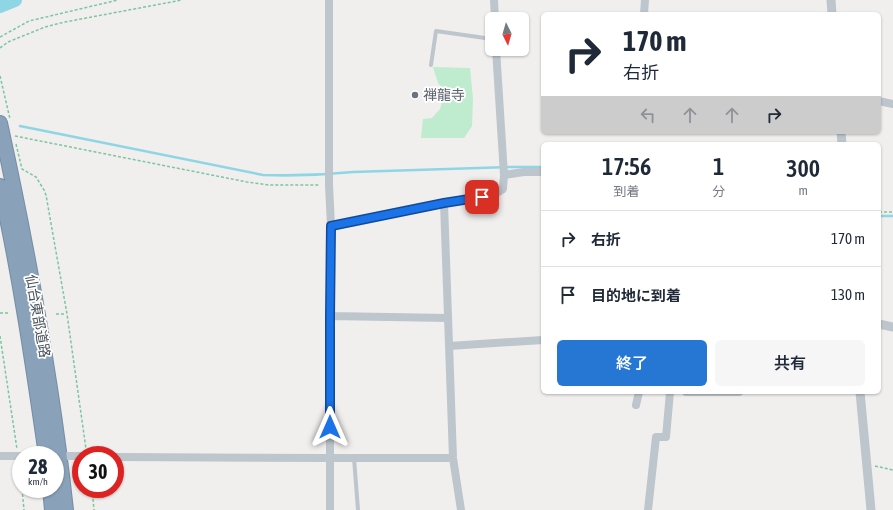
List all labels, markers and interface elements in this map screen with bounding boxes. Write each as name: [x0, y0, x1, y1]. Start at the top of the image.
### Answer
north arrow: [485, 12, 529, 56]
map controls: [485, 12, 529, 56]
text: 170 m: [623, 25, 686, 57]
icon: right: [557, 28, 609, 80]
text: 右折: [623, 62, 659, 83]
place label: 禅龍寺: [423, 87, 465, 103]
marker: 禅龍寺: [410, 90, 420, 100]
icon: left: [637, 104, 659, 126]
icon: ahead: [679, 104, 701, 126]
icon: ahead: [721, 104, 743, 126]
icon: right: [763, 104, 785, 126]
text: 17:56: [602, 153, 651, 180]
text: 1: [713, 153, 724, 180]
text: 300: [786, 155, 820, 182]
pin: [465, 180, 499, 214]
text: m: [798, 183, 808, 198]
text: 到着: [614, 184, 640, 199]
text: 分: [712, 184, 725, 199]
icon: arrive: [471, 186, 493, 208]
icon: right: [557, 228, 579, 250]
text: 170 m: [831, 230, 865, 247]
text: 右折: [591, 231, 621, 248]
street label: 仙台東部道路: [23, 273, 53, 359]
icon: arrive: [557, 284, 579, 306]
text: 130 m: [831, 286, 865, 303]
text: 目的地に到着: [591, 287, 681, 304]
button: 終了: [557, 340, 707, 386]
button: 共有: [715, 340, 865, 386]
position arrow: [309, 406, 351, 448]
speed limit sign: 30: [72, 446, 124, 498]
text: 28: [29, 455, 47, 478]
text: km/h: [28, 476, 48, 487]

